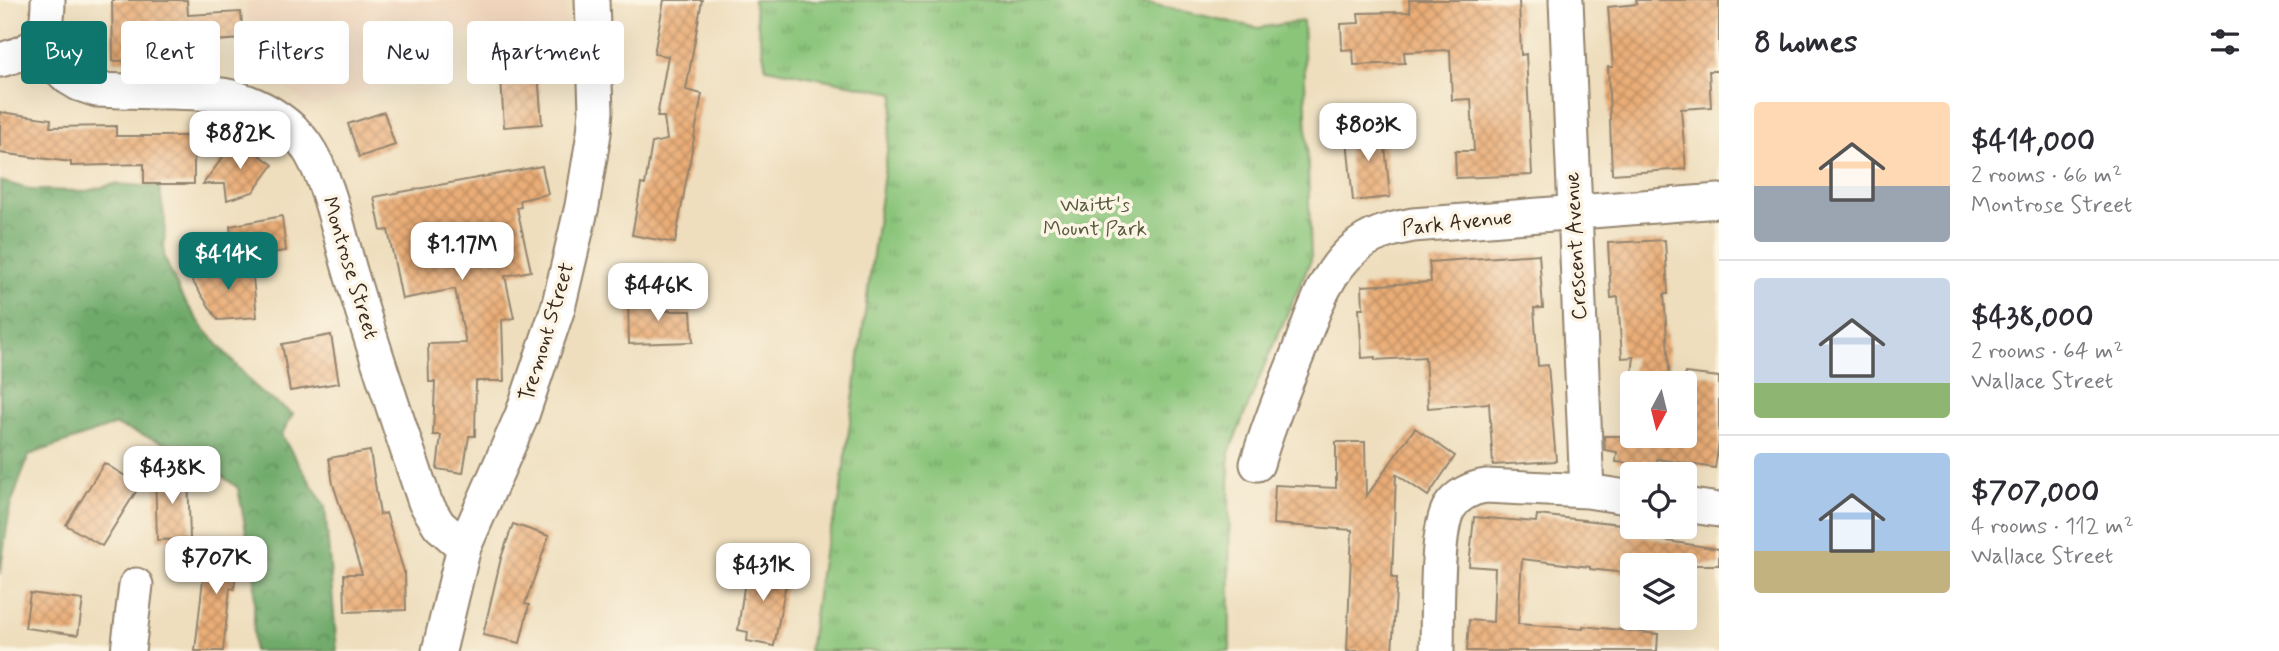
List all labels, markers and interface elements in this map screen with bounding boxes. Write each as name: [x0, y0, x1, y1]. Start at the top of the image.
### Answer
chip: Buy: [21, 21, 107, 84]
chip: Rent: [121, 21, 220, 84]
chip: Filters: [234, 21, 349, 84]
chip: New: [363, 21, 453, 84]
chip: Apartment: [467, 21, 624, 84]
text: 8 homes: [1754, 23, 1857, 62]
icon: filters: [2206, 23, 2244, 61]
pin: $803K: [1319, 104, 1417, 163]
pin: $882K: [191, 111, 289, 171]
text: $803K: [1335, 111, 1401, 141]
text: $882K: [205, 119, 275, 149]
text: $414,000: [1971, 122, 2095, 161]
icon: home: [1810, 130, 1894, 214]
text: 2 rooms · 66 m²: [1971, 161, 2122, 191]
street label: Crescent Avenue: [1558, 171, 1594, 321]
park label: Waitt's Mount Park: [1043, 191, 1147, 243]
text: Montrose Street: [1971, 191, 2132, 221]
street label: Montrose Street: [315, 193, 385, 343]
street label: Park Avenue: [1401, 203, 1513, 243]
pin: $1.17M: [405, 222, 519, 282]
text: $1.17M: [427, 230, 497, 260]
pin: $414K: [179, 232, 277, 292]
text: $414K: [195, 240, 261, 270]
street label: Tremont Street: [513, 259, 581, 405]
pin: $446K: [609, 264, 707, 323]
text: $446K: [624, 271, 692, 301]
text: $438,000: [1971, 298, 2093, 337]
icon: home: [1810, 306, 1894, 390]
text: 2 rooms · 64 m²: [1971, 337, 2123, 367]
text: Wallace Street: [1971, 367, 2113, 397]
north arrow: [1620, 371, 1698, 448]
map controls: [1620, 371, 1697, 630]
pin: $438K: [123, 447, 221, 506]
text: $438K: [139, 454, 205, 484]
button: locate: [1620, 462, 1697, 539]
text: $707,000: [1971, 473, 2099, 512]
icon: home: [1810, 481, 1894, 565]
text: 4 rooms · 112 m²: [1971, 512, 2134, 542]
pin: $707K: [167, 536, 265, 596]
text: Wallace Street: [1971, 542, 2113, 572]
text: $707K: [181, 544, 251, 574]
pin: $431K: [714, 544, 812, 603]
text: $431K: [732, 551, 794, 581]
button: layers: [1620, 553, 1697, 630]

